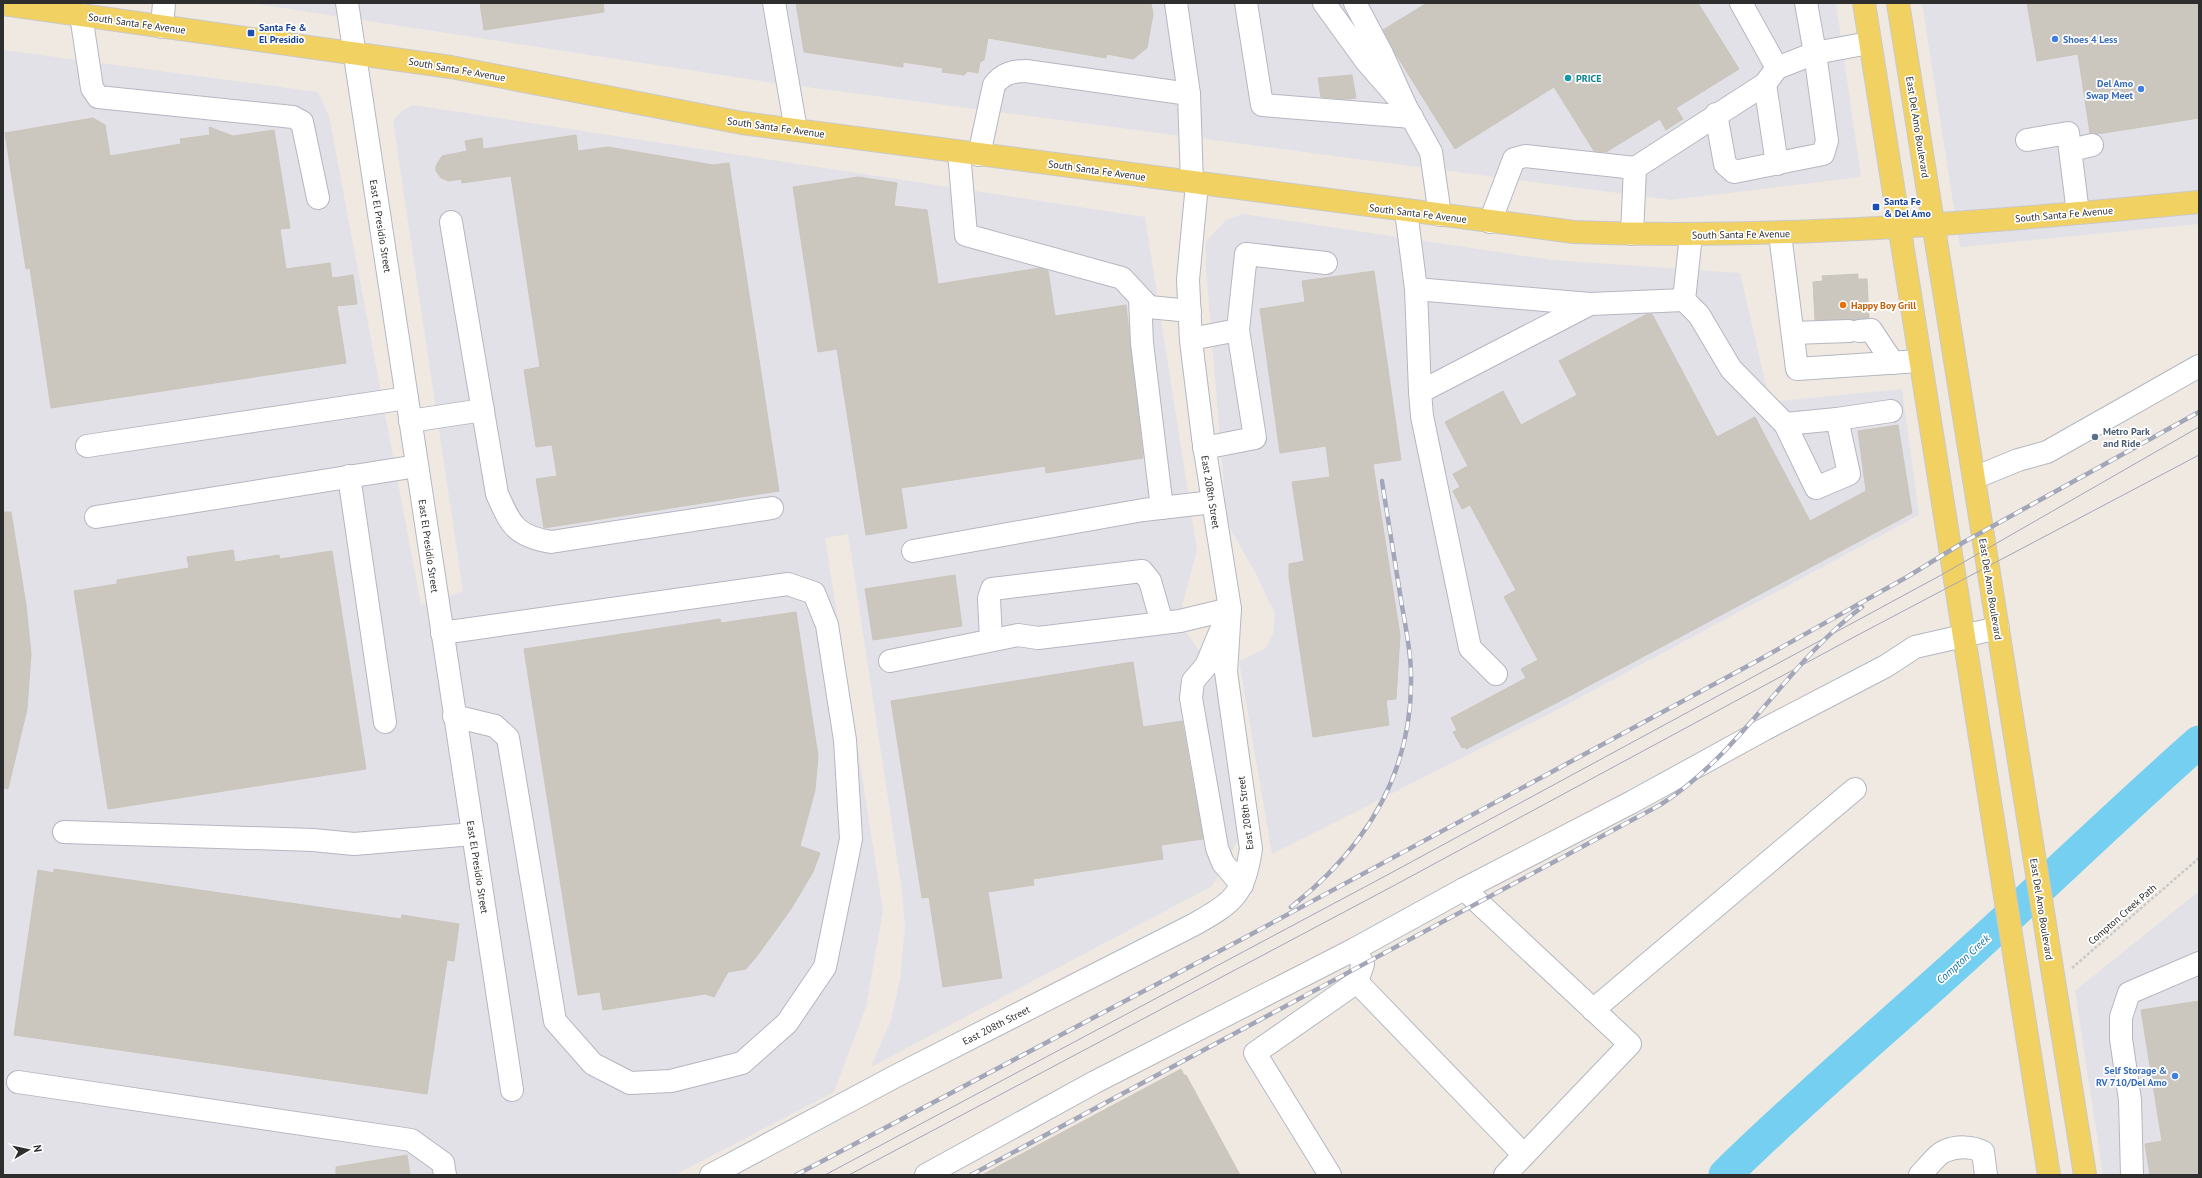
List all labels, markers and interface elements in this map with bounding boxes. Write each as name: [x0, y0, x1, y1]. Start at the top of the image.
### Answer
street label: South Santa Fe Avenue: [87, 10, 186, 37]
place label: Santa Fe & El Presidio: [259, 21, 307, 46]
marker: Santa Fe & El Presidio: [246, 28, 256, 38]
place label: Shoes 4 Less: [2063, 33, 2117, 46]
marker: Shoes 4 Less: [2050, 34, 2060, 44]
street label: South Santa Fe Avenue: [407, 55, 506, 84]
place label: PRICE: [1576, 72, 1601, 85]
marker: PRICE: [1563, 73, 1573, 83]
street label: East Del Amo Boulevard: [1903, 75, 1932, 179]
place label: Del Amo Swap Meet: [2086, 77, 2134, 102]
marker: Del Amo Swap Meet: [2136, 84, 2146, 94]
street label: South Santa Fe Avenue: [726, 114, 825, 141]
street label: South Santa Fe Avenue: [1047, 157, 1146, 184]
street label: East El Presidio Street: [367, 179, 394, 274]
place label: Santa Fe & Del Amo: [1884, 195, 1931, 220]
street label: South Santa Fe Avenue: [1368, 201, 1467, 226]
marker: Santa Fe & Del Amo: [1871, 202, 1881, 212]
street label: South Santa Fe Avenue: [2015, 204, 2114, 225]
street label: South Santa Fe Avenue: [1692, 227, 1790, 242]
place label: Happy Boy Grill: [1851, 299, 1916, 312]
marker: Happy Boy Grill: [1838, 300, 1848, 310]
place label: Metro Park and Ride: [2103, 425, 2150, 450]
marker: Metro Park and Ride: [2090, 432, 2100, 442]
street label: East 208th Street: [1198, 455, 1223, 530]
street label: East El Presidio Street: [416, 499, 442, 594]
street label: East Del Amo Boulevard: [1976, 537, 2005, 641]
street label: East 208th Street: [1234, 775, 1256, 850]
street label: East El Presidio Street: [464, 820, 491, 915]
street label: East Del Amo Boulevard: [2027, 857, 2056, 961]
street label: Compton Creek Path: [2086, 881, 2159, 948]
water label: Compton Creek: [1933, 931, 1993, 987]
street label: East 208th Street: [960, 1003, 1033, 1048]
place label: Self Storage & RV 710/Del Amo: [2096, 1064, 2168, 1089]
marker: Self Storage & RV 710/Del Amo: [2170, 1071, 2180, 1081]
north arrow: [8, 1130, 48, 1170]
text: N: [30, 1144, 45, 1153]

